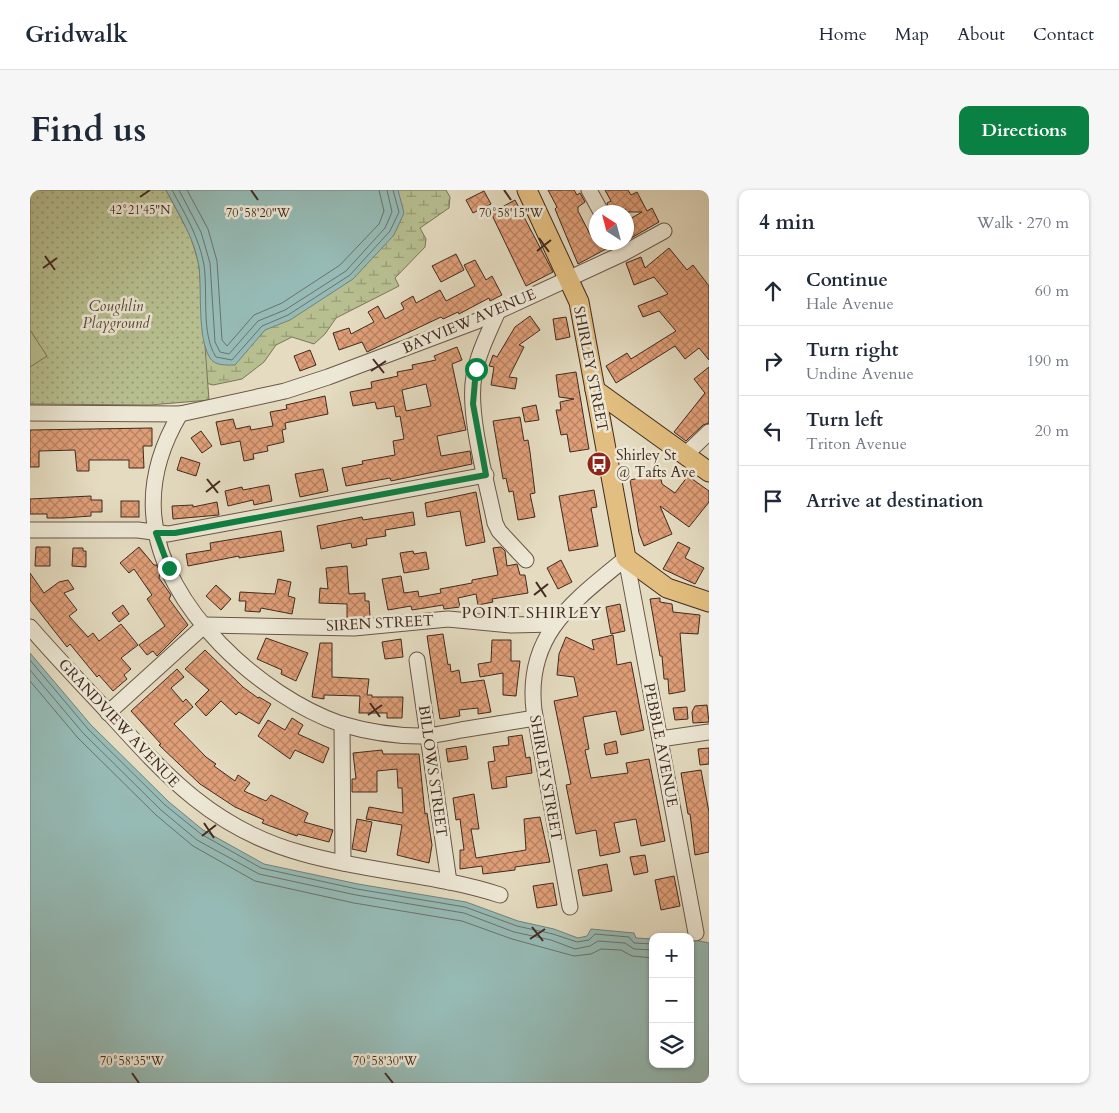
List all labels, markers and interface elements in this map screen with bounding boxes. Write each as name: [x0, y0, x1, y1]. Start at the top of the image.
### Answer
text: Gridwalk: [25, 18, 128, 51]
text: Home: [819, 22, 867, 47]
text: Map: [895, 22, 929, 47]
text: About: [957, 22, 1005, 47]
text: Contact: [1033, 22, 1094, 47]
text: Find us: [30, 106, 146, 154]
button: Directions: [959, 106, 1089, 155]
text: 42°21'45"N: [110, 202, 171, 218]
text: 70°58'20"W: [226, 205, 291, 221]
text: 70°58'15"W: [479, 205, 544, 221]
north arrow: [589, 205, 634, 250]
text: 4 min: [759, 208, 815, 237]
text: Walk · 270 m: [977, 212, 1069, 234]
text: Continue: [806, 267, 888, 293]
icon: ahead: [759, 277, 787, 305]
text: 60 m: [1035, 280, 1069, 302]
street label: BAYVIEW AVENUE: [399, 284, 539, 358]
text: Hale Avenue: [806, 293, 894, 315]
park label: Coughlin Playground: [82, 296, 150, 333]
street label: SHIRLEY STREET: [569, 304, 613, 434]
text: Turn right: [806, 337, 898, 363]
icon: right: [759, 347, 787, 375]
text: 190 m: [1027, 350, 1069, 372]
route start: [465, 358, 488, 381]
text: Undine Avenue: [806, 363, 914, 385]
text: Turn left: [806, 407, 883, 433]
icon: left: [759, 417, 787, 445]
text: 20 m: [1035, 420, 1069, 442]
text: Triton Avenue: [806, 433, 907, 455]
place label: Shirley St @ Tafts Ave: [616, 445, 696, 482]
bus stop icon: Shirley St @ Tafts Ave: [586, 451, 612, 477]
icon: arrive: [759, 487, 787, 515]
text: Arrive at destination: [806, 488, 983, 514]
route end: [158, 557, 181, 580]
district label: POINT SHIRLEY: [462, 602, 602, 624]
street label: SIREN STREET: [326, 610, 434, 636]
street label: GRANDVIEW AVENUE: [54, 654, 184, 792]
street label: PEBBLE AVENUE: [639, 681, 683, 809]
street label: BILLOWS STREET: [414, 704, 452, 838]
street label: SHIRLEY STREET: [525, 713, 567, 843]
map controls: [649, 933, 694, 1068]
button: +: [649, 933, 694, 978]
button: −: [649, 978, 694, 1023]
button: layers: [649, 1023, 694, 1068]
text: 70°58'35"W: [100, 1053, 165, 1069]
text: 70°58'30"W: [353, 1053, 418, 1069]

